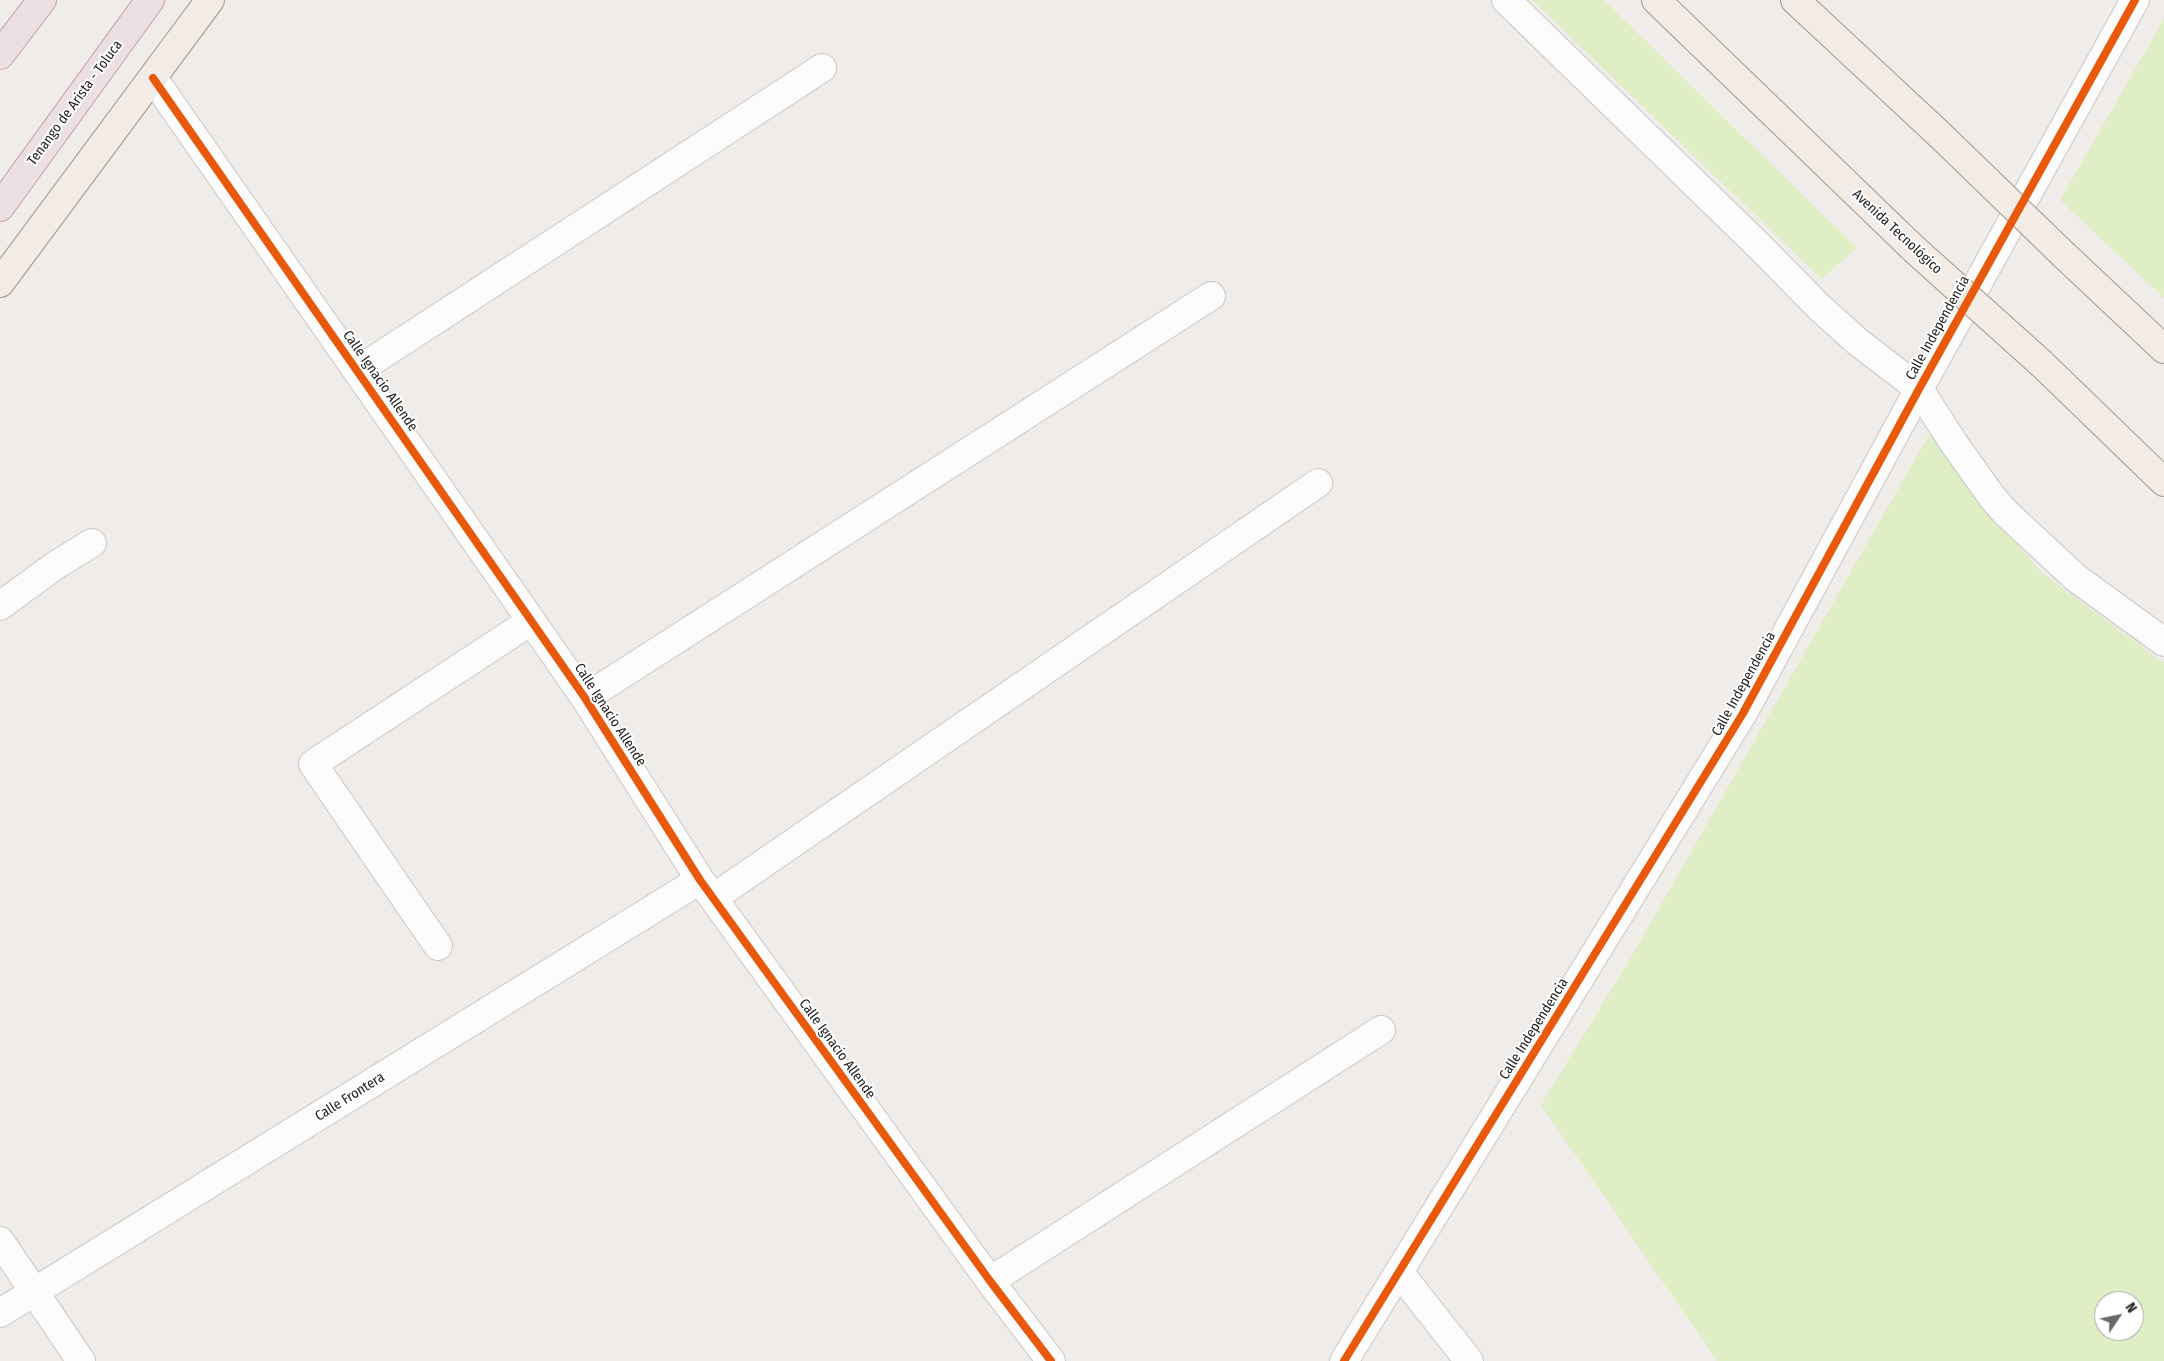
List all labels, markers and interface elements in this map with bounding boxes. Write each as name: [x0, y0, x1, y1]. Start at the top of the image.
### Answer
street label: Tenango de Arista - Toluca: [24, 37, 126, 169]
street label: Avenida Tecnológico: [1849, 186, 1945, 278]
street label: Calle Independencia: [1902, 273, 1974, 383]
street label: Calle Ignacio Allende: [339, 327, 421, 435]
street label: Calle Independencia: [1708, 629, 1780, 739]
street label: Calle Ignacio Allende: [570, 660, 650, 770]
street label: Calle Independencia: [1496, 975, 1572, 1083]
street label: Calle Ignacio Allende: [795, 996, 879, 1102]
street label: Calle Frontera: [312, 1069, 388, 1125]
north arrow: [2094, 1291, 2144, 1341]
text: N: [2122, 1300, 2140, 1316]

